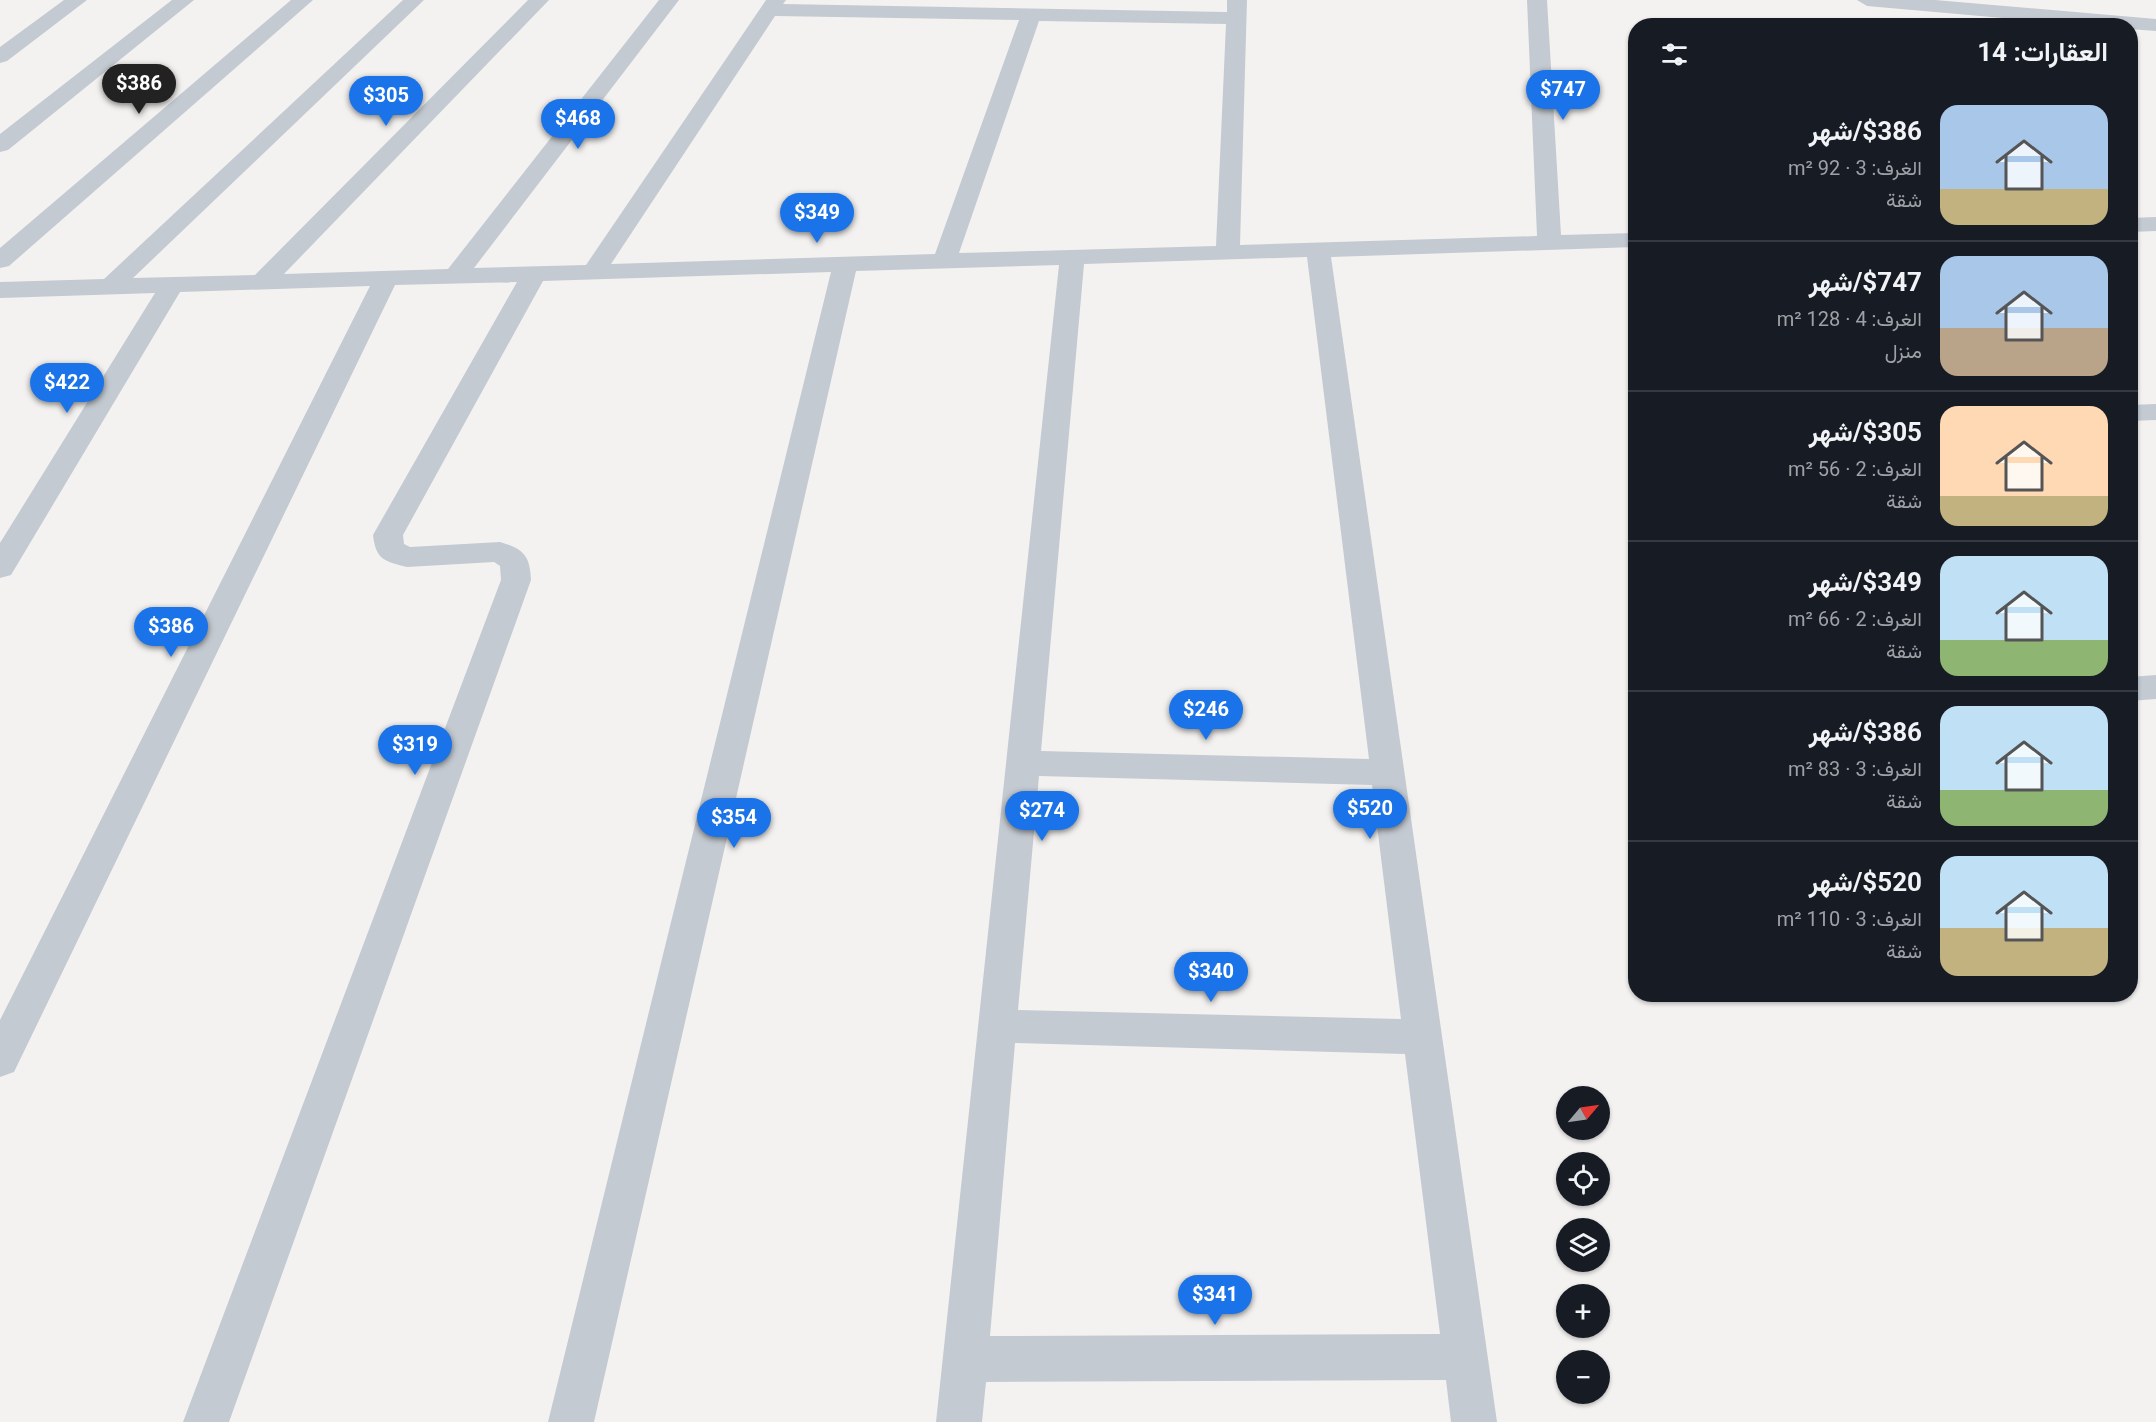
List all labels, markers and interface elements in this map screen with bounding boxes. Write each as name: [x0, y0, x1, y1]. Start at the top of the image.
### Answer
text: العقارات: 14: [1977, 37, 2108, 67]
icon: filters: [1658, 38, 1691, 71]
pin: $386: [103, 64, 175, 115]
pin: $747: [1527, 70, 1599, 121]
text: $386: [116, 71, 162, 95]
pin: $305: [350, 76, 422, 127]
text: $747: [1540, 77, 1586, 101]
text: $305: [363, 83, 409, 107]
pin: $468: [542, 99, 614, 150]
text: $468: [555, 106, 601, 130]
text: $386/شهر: [1809, 116, 1922, 146]
icon: home: [1988, 129, 2060, 201]
text: الغرف: 3 · 92 m²: [1788, 156, 1922, 180]
text: شقة: [1886, 188, 1922, 212]
pin: $349: [781, 193, 853, 244]
text: $349: [794, 200, 840, 224]
text: $747/شهر: [1809, 267, 1922, 297]
icon: home: [1988, 280, 2060, 352]
text: الغرف: 4 · 128 m²: [1777, 307, 1922, 331]
text: منزل: [1885, 339, 1922, 363]
pin: $422: [31, 363, 103, 414]
text: $422: [44, 370, 90, 394]
text: $305/شهر: [1809, 417, 1922, 447]
icon: home: [1988, 430, 2060, 502]
text: الغرف: 2 · 56 m²: [1788, 457, 1922, 481]
text: شقة: [1886, 489, 1922, 513]
text: $349/شهر: [1809, 567, 1922, 597]
icon: home: [1988, 580, 2060, 652]
pin: $386: [135, 607, 207, 658]
text: الغرف: 2 · 66 m²: [1788, 607, 1922, 631]
text: $386: [148, 614, 194, 638]
text: شقة: [1886, 639, 1922, 663]
pin: $246: [1170, 690, 1242, 741]
text: $246: [1183, 697, 1229, 721]
text: $386/شهر: [1809, 717, 1922, 747]
pin: $319: [379, 725, 451, 776]
icon: home: [1988, 730, 2060, 802]
text: $319: [392, 732, 438, 756]
text: الغرف: 3 · 83 m²: [1788, 757, 1922, 781]
pin: $520: [1334, 789, 1406, 840]
text: شقة: [1886, 789, 1922, 813]
pin: $274: [1006, 791, 1078, 842]
text: $520: [1347, 796, 1393, 820]
pin: $354: [698, 798, 770, 849]
text: $274: [1019, 798, 1065, 822]
text: $354: [711, 805, 757, 829]
text: $520/شهر: [1809, 867, 1922, 897]
icon: home: [1988, 880, 2060, 952]
text: الغرف: 3 · 110 m²: [1777, 907, 1922, 931]
text: شقة: [1886, 939, 1922, 963]
pin: $340: [1175, 952, 1247, 1003]
text: $340: [1188, 959, 1234, 983]
north arrow: [1556, 1086, 1610, 1140]
map controls: [1556, 1086, 1610, 1404]
button: locate: [1556, 1152, 1610, 1206]
button: layers: [1556, 1218, 1610, 1272]
pin: $341: [1179, 1275, 1251, 1326]
text: $341: [1192, 1282, 1238, 1306]
button: +: [1556, 1284, 1610, 1338]
button: −: [1556, 1350, 1610, 1404]

